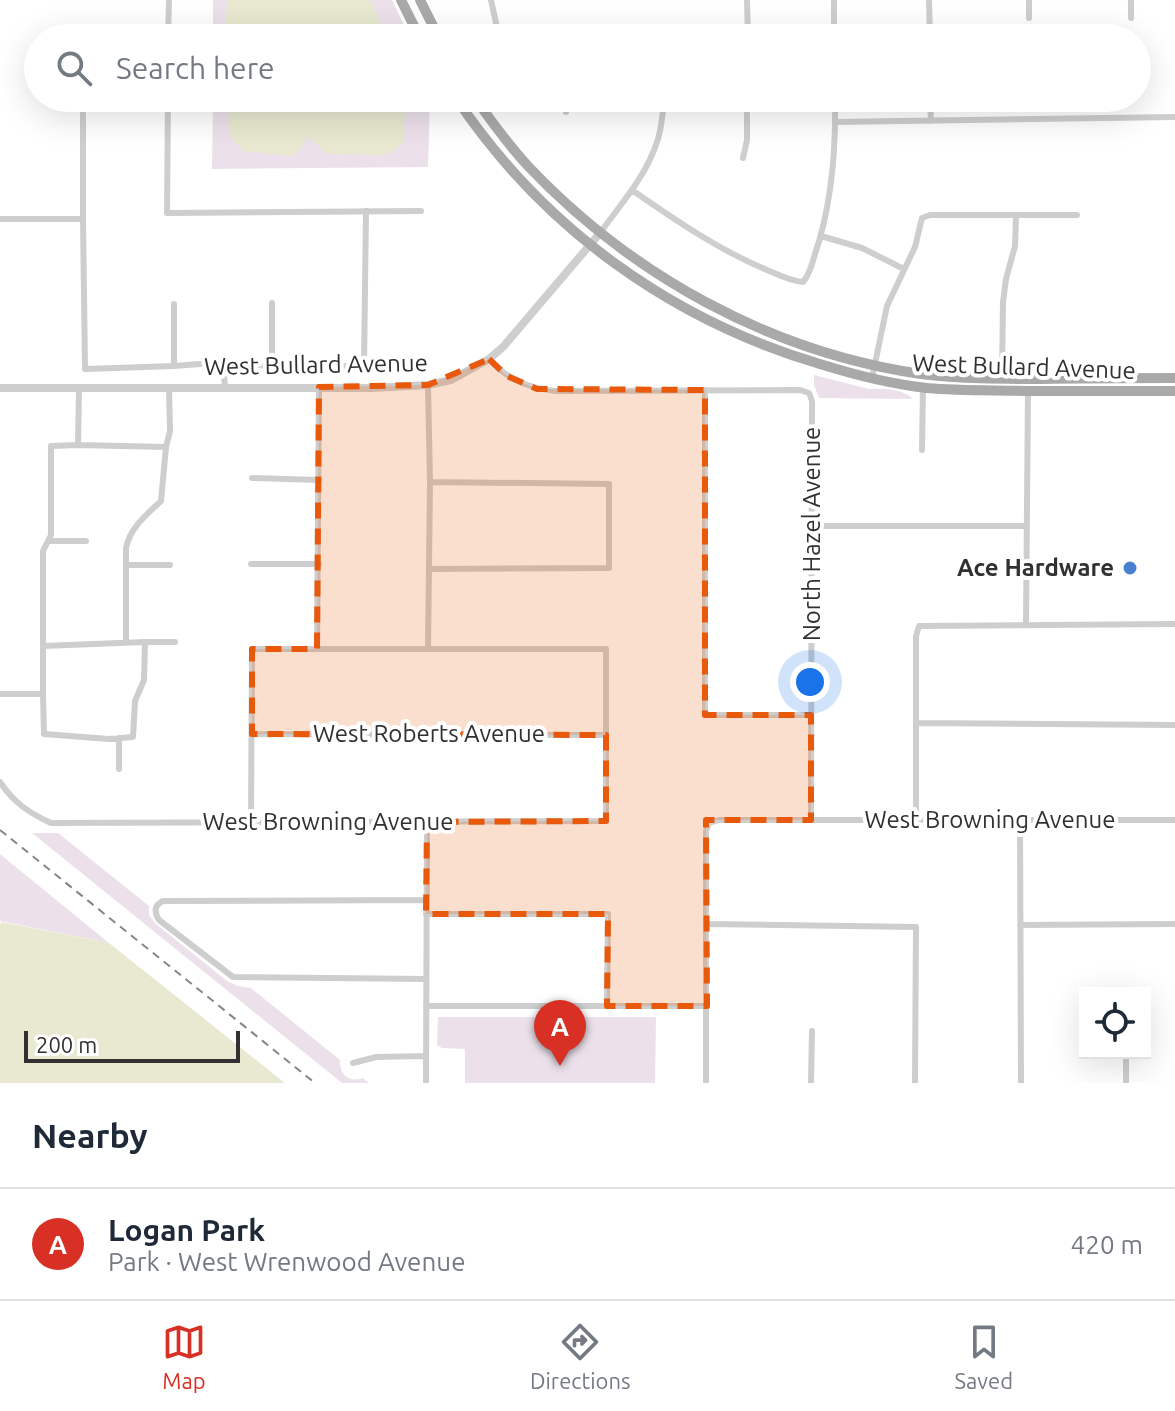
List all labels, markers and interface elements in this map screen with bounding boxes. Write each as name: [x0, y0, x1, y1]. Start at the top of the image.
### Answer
search box: [24, 24, 1151, 112]
icon: search: [52, 46, 96, 90]
text: Search here: [116, 51, 275, 85]
street label: West Bullard Avenue: [204, 349, 428, 380]
street label: West Bullard Avenue: [912, 349, 1136, 384]
street label: North Hazel Avenue: [798, 427, 825, 641]
place label: Ace Hardware: [957, 554, 1114, 581]
marker: Ace Hardware: [1121, 559, 1139, 577]
your location: [790, 662, 830, 702]
street label: West Roberts Avenue: [313, 720, 545, 747]
street label: West Browning Avenue: [865, 806, 1115, 833]
street label: West Browning Avenue: [203, 808, 453, 835]
map controls: [1079, 987, 1151, 1059]
button: locate: [1079, 987, 1151, 1059]
pin: A: [534, 1000, 586, 1066]
scale bar: [24, 1027, 240, 1063]
text: 200 m: [36, 1032, 97, 1057]
text: Nearby: [32, 1116, 147, 1154]
text: Logan Park: [108, 1213, 265, 1247]
text: A: [49, 1230, 67, 1259]
text: 420 m: [1071, 1230, 1143, 1259]
text: Park · West Wrenwood Avenue: [108, 1247, 466, 1276]
tab: Map: [162, 1320, 206, 1393]
tab: Directions: [530, 1320, 631, 1393]
tab: Saved: [954, 1320, 1013, 1393]

